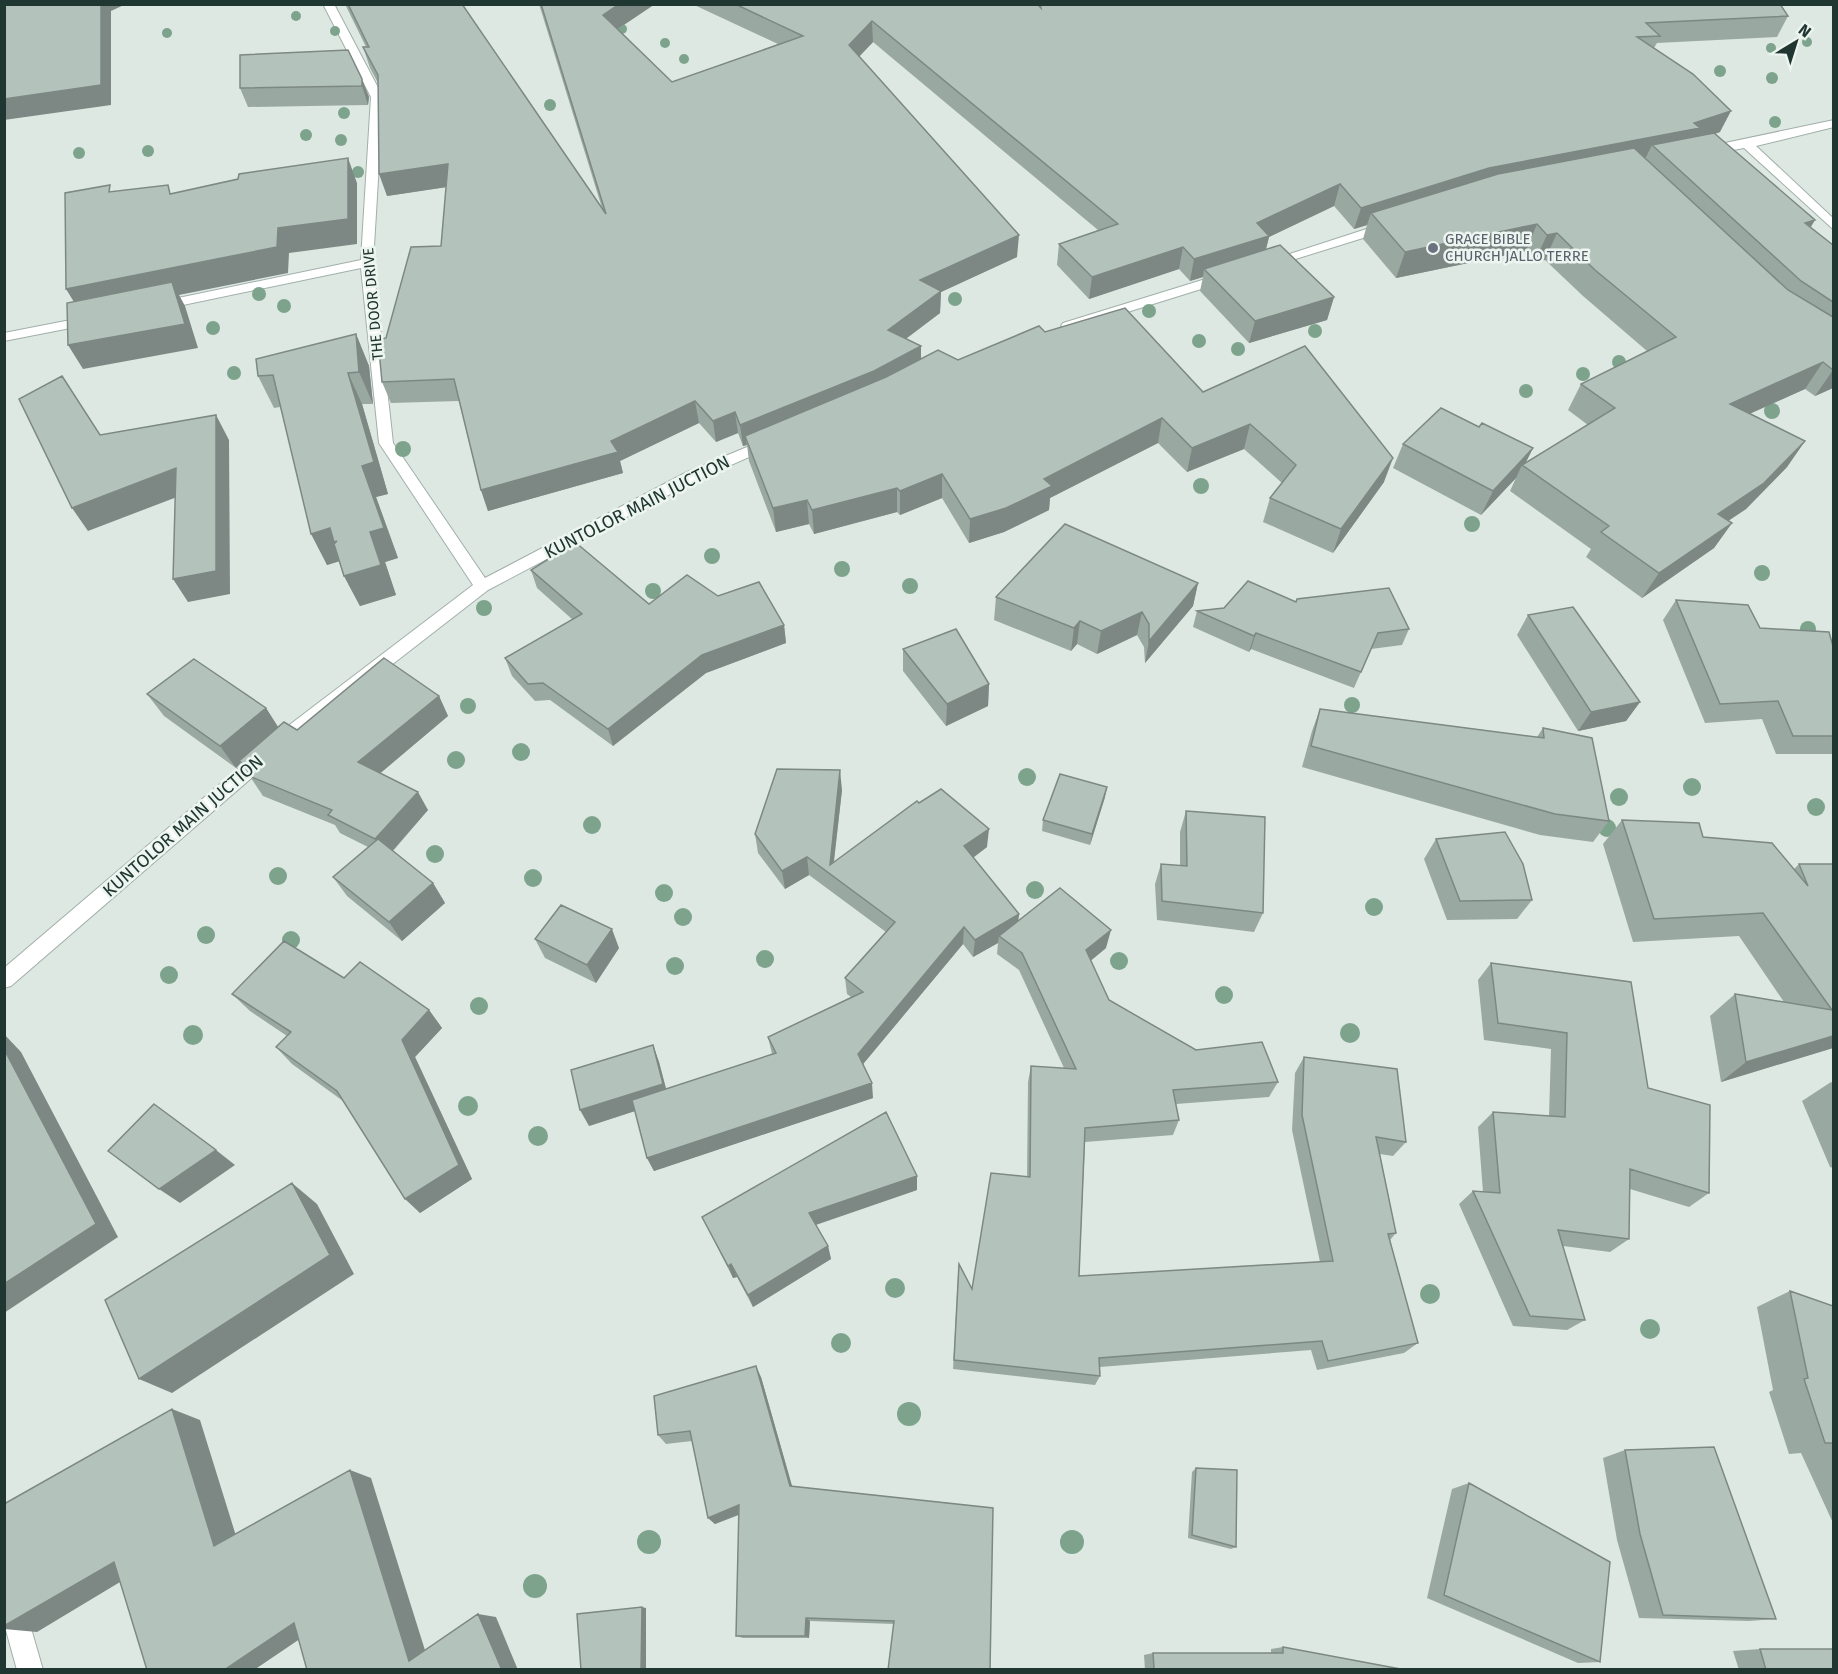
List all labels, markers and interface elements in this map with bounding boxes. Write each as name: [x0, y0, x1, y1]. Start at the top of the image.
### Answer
north arrow: [1766, 12, 1826, 72]
text: N: [1795, 20, 1815, 41]
place label: GRACE BIBLE CHURCH JALLO TERRE: [1445, 230, 1589, 265]
marker: GRACE BIBLE CHURCH JALLO TERRE: [1426, 241, 1440, 255]
street label: THE DOOR DRIVE: [359, 247, 387, 361]
street label: KUNTOLOR MAIN JUCTION: [540, 451, 734, 563]
street label: KUNTOLOR MAIN JUCTION: [98, 750, 268, 902]

